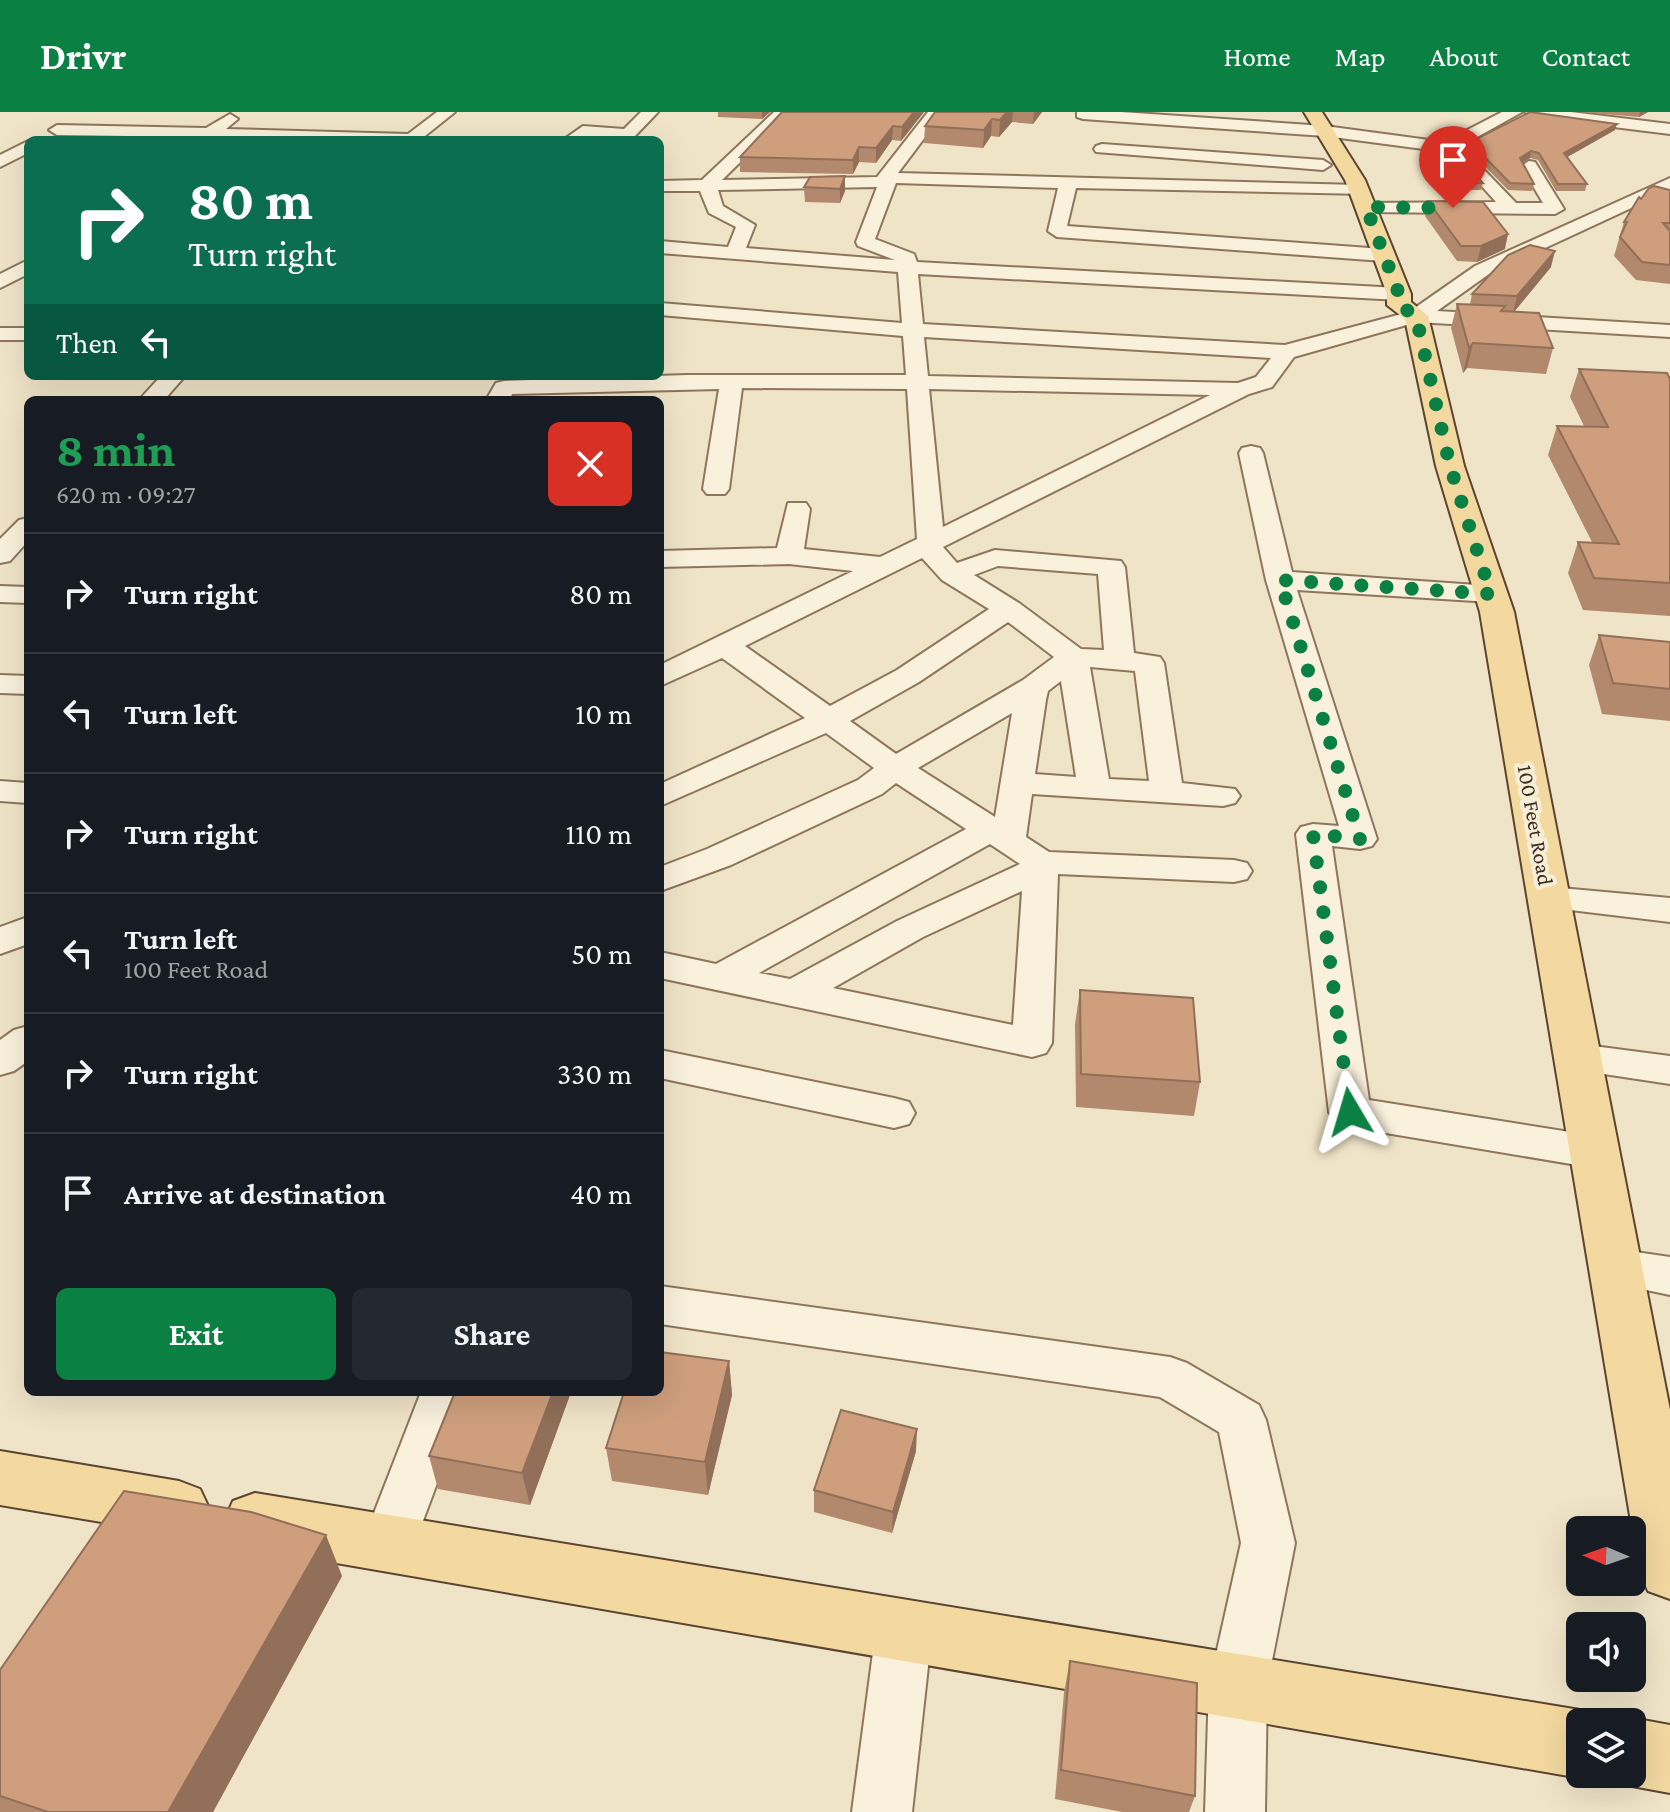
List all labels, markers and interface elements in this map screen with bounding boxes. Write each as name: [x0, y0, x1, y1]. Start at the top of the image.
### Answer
text: Drivr: [40, 35, 126, 77]
text: Home: [1224, 41, 1291, 72]
text: Map: [1335, 41, 1386, 72]
text: About: [1430, 41, 1498, 72]
text: Contact: [1542, 41, 1630, 72]
pin: [1419, 126, 1487, 208]
icon: arrive: [1431, 138, 1475, 182]
icon: right: [56, 168, 160, 272]
text: 80 m: [188, 169, 313, 231]
text: Turn right: [188, 234, 336, 274]
icon: left: [134, 320, 178, 364]
text: Then: [56, 326, 118, 359]
button: close: [548, 422, 632, 506]
text: 8 min: [56, 423, 175, 476]
text: 620 m · 09:27: [56, 480, 195, 509]
icon: right: [56, 571, 100, 615]
text: Turn right: [124, 577, 258, 610]
text: 80 m: [569, 577, 632, 610]
icon: left: [56, 691, 100, 735]
text: Turn left: [124, 697, 237, 730]
text: 10 m: [575, 697, 632, 730]
street label: 100 Feet Road: [1513, 763, 1558, 888]
icon: right: [56, 811, 100, 855]
text: Turn right: [124, 817, 258, 850]
text: 110 m: [565, 817, 632, 850]
text: Turn left: [124, 922, 237, 955]
icon: left: [56, 931, 100, 975]
text: 50 m: [571, 937, 632, 970]
text: 100 Feet Road: [124, 955, 268, 984]
icon: right: [56, 1051, 100, 1095]
text: Turn right: [124, 1057, 258, 1090]
text: 330 m: [557, 1057, 632, 1090]
position arrow: [1308, 1070, 1392, 1154]
icon: arrive: [56, 1171, 100, 1215]
text: Arrive at destination: [124, 1177, 386, 1210]
text: 40 m: [570, 1177, 632, 1210]
button: Exit: [56, 1288, 336, 1380]
button: Share: [352, 1288, 632, 1380]
north arrow: [1566, 1516, 1646, 1596]
map controls: [1566, 1516, 1646, 1788]
button: sound: [1566, 1612, 1646, 1692]
button: layers: [1566, 1708, 1646, 1788]

